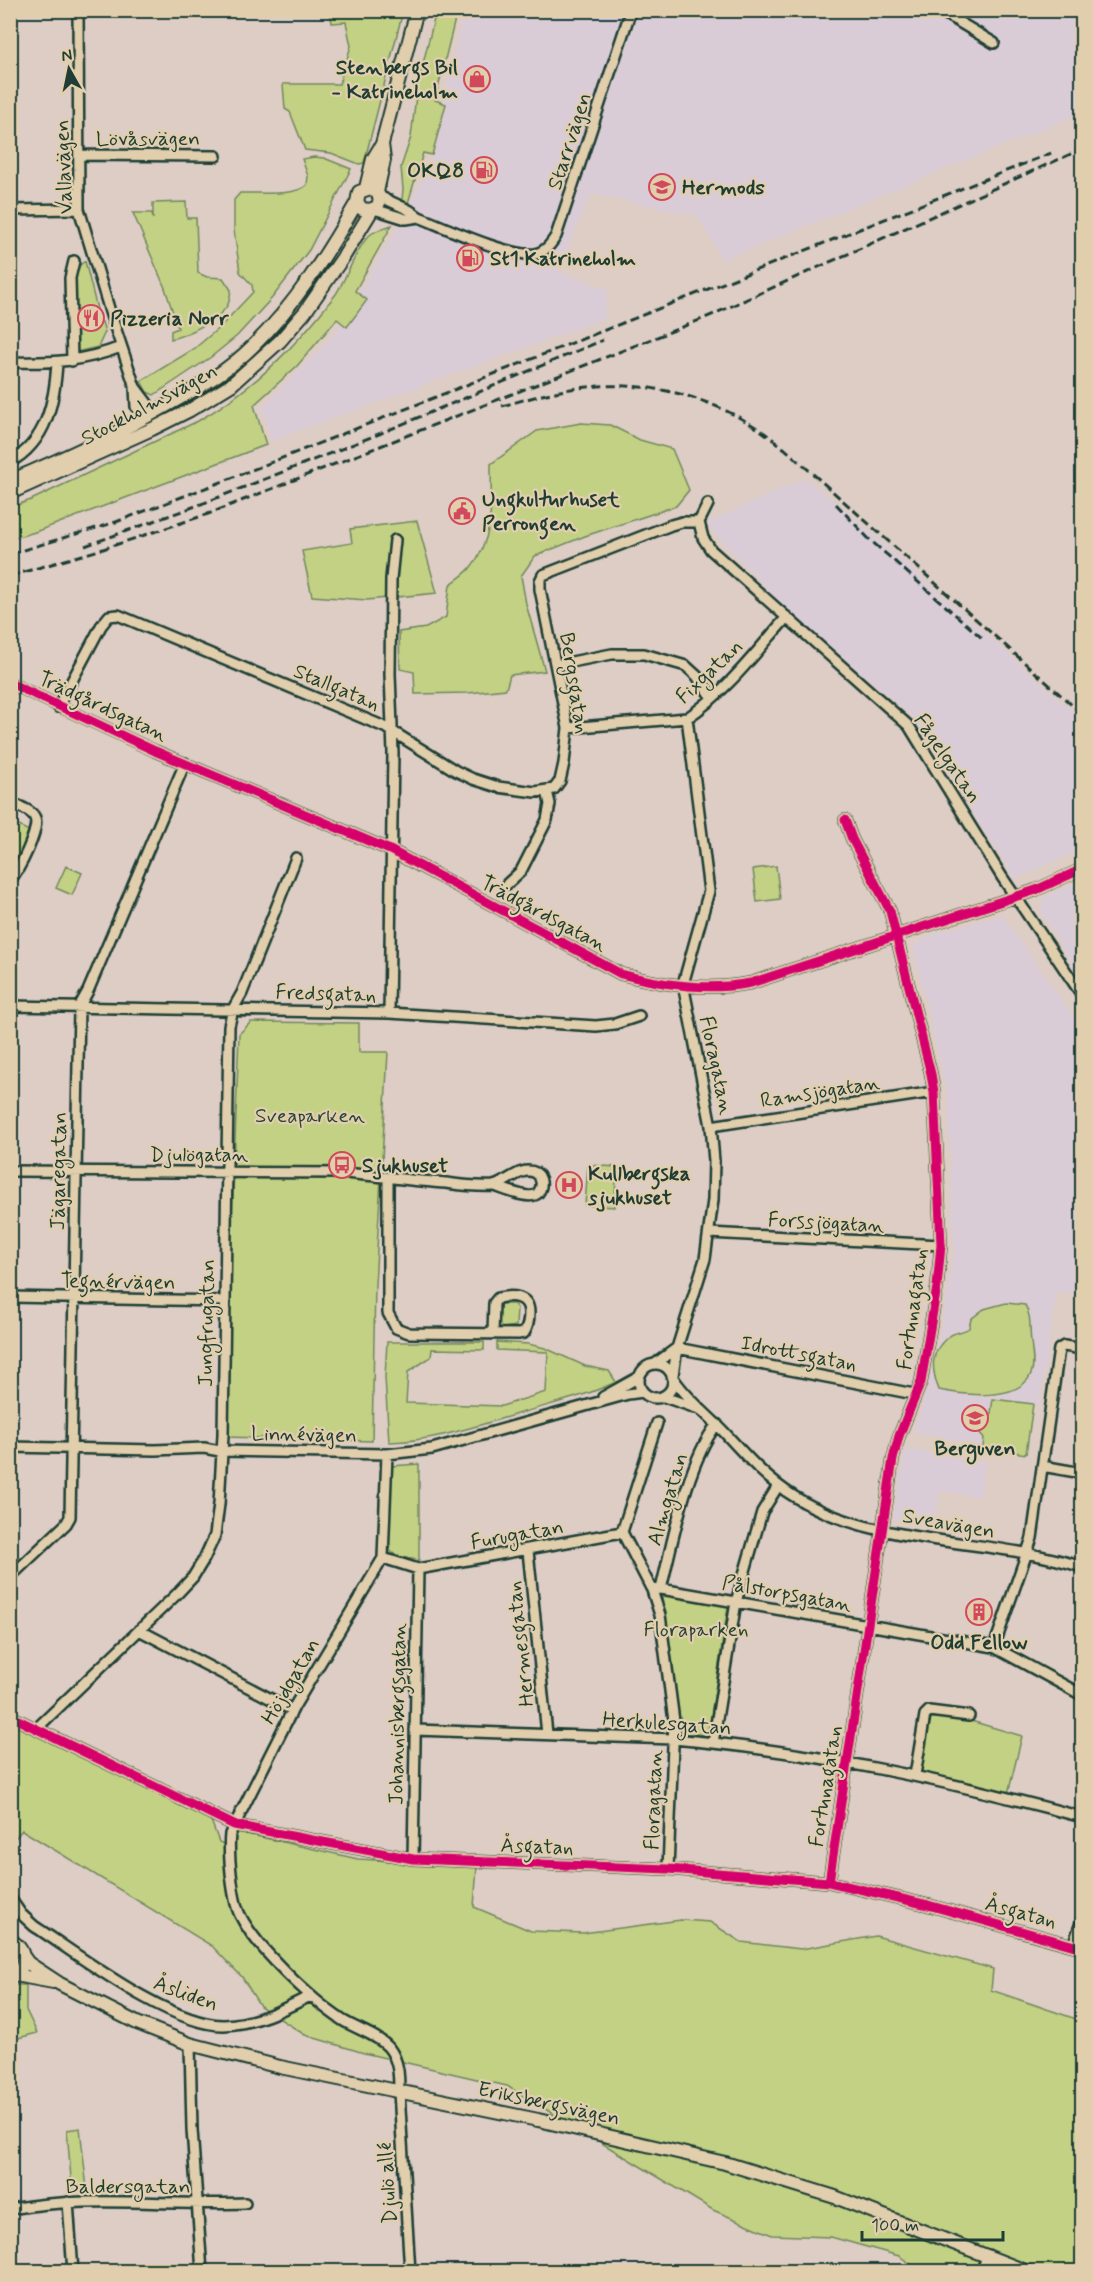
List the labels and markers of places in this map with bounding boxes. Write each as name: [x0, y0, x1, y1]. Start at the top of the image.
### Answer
place label: Stenbergs Bil - Katrineholm: [331, 54, 458, 106]
shop icon: Stenbergs Bil - Katrineholm: [462, 64, 492, 94]
fuel station icon: OKQ8: [469, 155, 499, 185]
place label: OKQ8: [407, 157, 464, 185]
school or university icon: Hermods: [647, 172, 677, 202]
place label: Hermods: [682, 174, 765, 202]
fuel station icon: St1 Katrineholm: [455, 243, 485, 273]
place label: St1 Katrineholm: [490, 245, 636, 273]
restaurant icon: Pizzeria Norr: [76, 303, 106, 333]
place label: Pizzeria Norr: [110, 305, 230, 333]
place label: Ungkulturhuset Perrongen: [482, 486, 620, 540]
public building icon: Ungkulturhuset Perrongen: [447, 496, 477, 526]
bus stop icon: Sjukhuset: [327, 1150, 357, 1180]
place label: Sjukhuset: [362, 1152, 448, 1180]
place label: Kullbergska sjukhuset: [587, 1160, 691, 1212]
hospital icon: Kullbergska sjukhuset: [554, 1170, 584, 1200]
school or university icon: Berguven: [960, 1403, 990, 1433]
place label: Berguven: [934, 1435, 1016, 1465]
building icon: Odd Fellow: [964, 1597, 994, 1627]
place label: Odd Fellow: [930, 1629, 1028, 1657]

